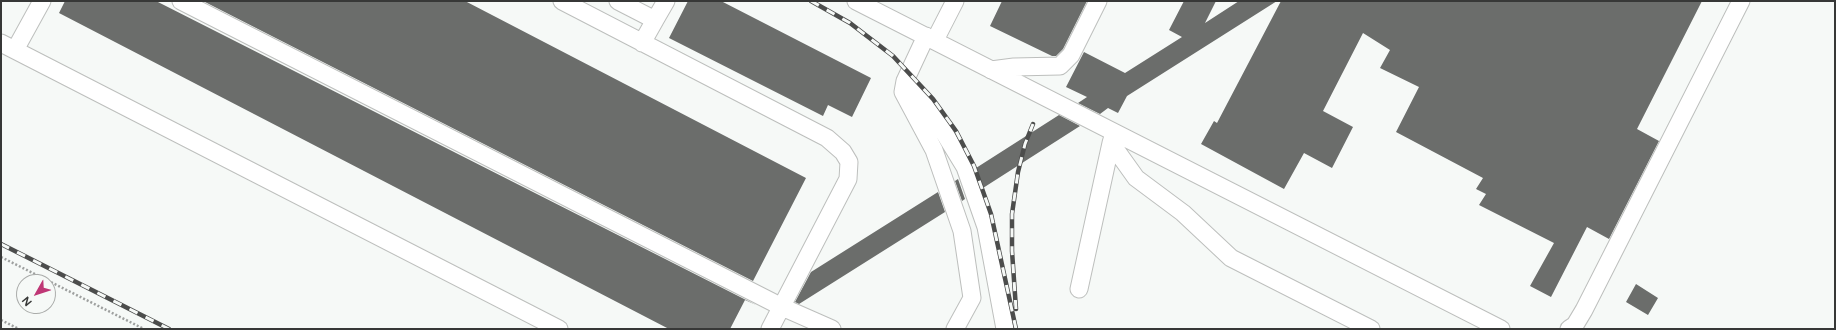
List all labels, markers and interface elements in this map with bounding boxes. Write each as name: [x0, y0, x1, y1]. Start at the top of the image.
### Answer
north arrow: [16, 274, 56, 314]
text: N: [19, 294, 35, 309]

